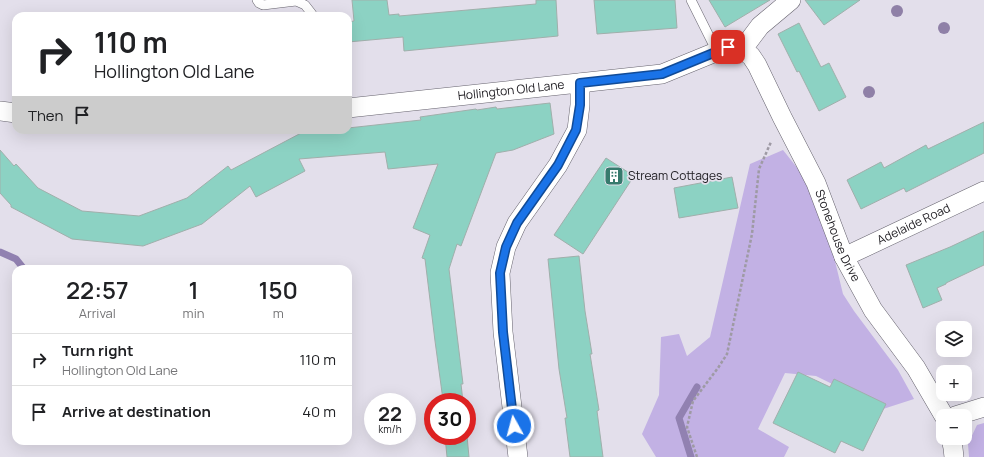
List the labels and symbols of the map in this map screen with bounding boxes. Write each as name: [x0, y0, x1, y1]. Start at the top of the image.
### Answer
pin: [711, 30, 745, 64]
street label: Hollington Old Lane: [457, 76, 565, 104]
building icon: Stream Cottages: [603, 165, 625, 187]
place label: Stream Cottages: [628, 167, 722, 184]
street label: Stonehouse Drive: [811, 187, 865, 285]
street label: Adelaide Road: [874, 199, 953, 248]
speed limit sign: 30: [424, 393, 476, 445]
position arrow: [493, 405, 535, 447]

